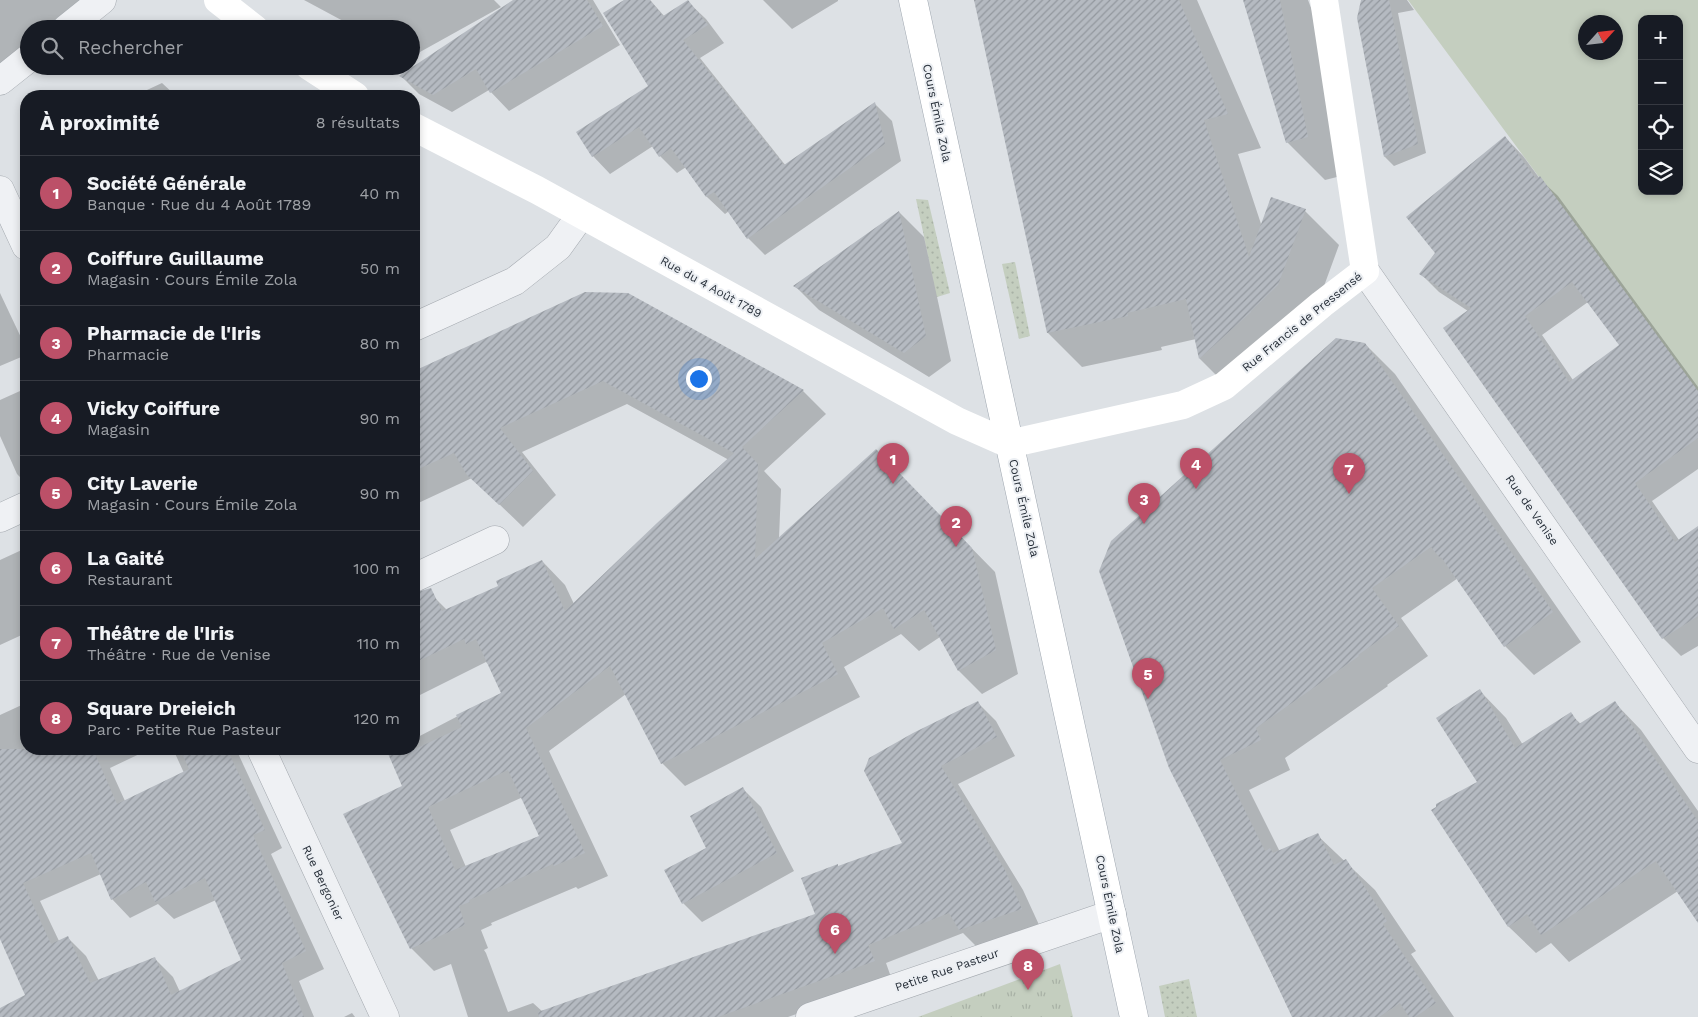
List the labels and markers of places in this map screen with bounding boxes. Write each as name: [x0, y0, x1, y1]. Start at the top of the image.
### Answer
pin: 1: [877, 443, 909, 484]
pin: 4: [1180, 448, 1212, 489]
pin: 7: [1333, 453, 1365, 494]
pin: 3: [1128, 483, 1160, 524]
pin: 2: [940, 506, 972, 547]
pin: 5: [1132, 658, 1164, 699]
pin: 6: [819, 913, 851, 954]
pin: 8: [1012, 949, 1044, 990]

